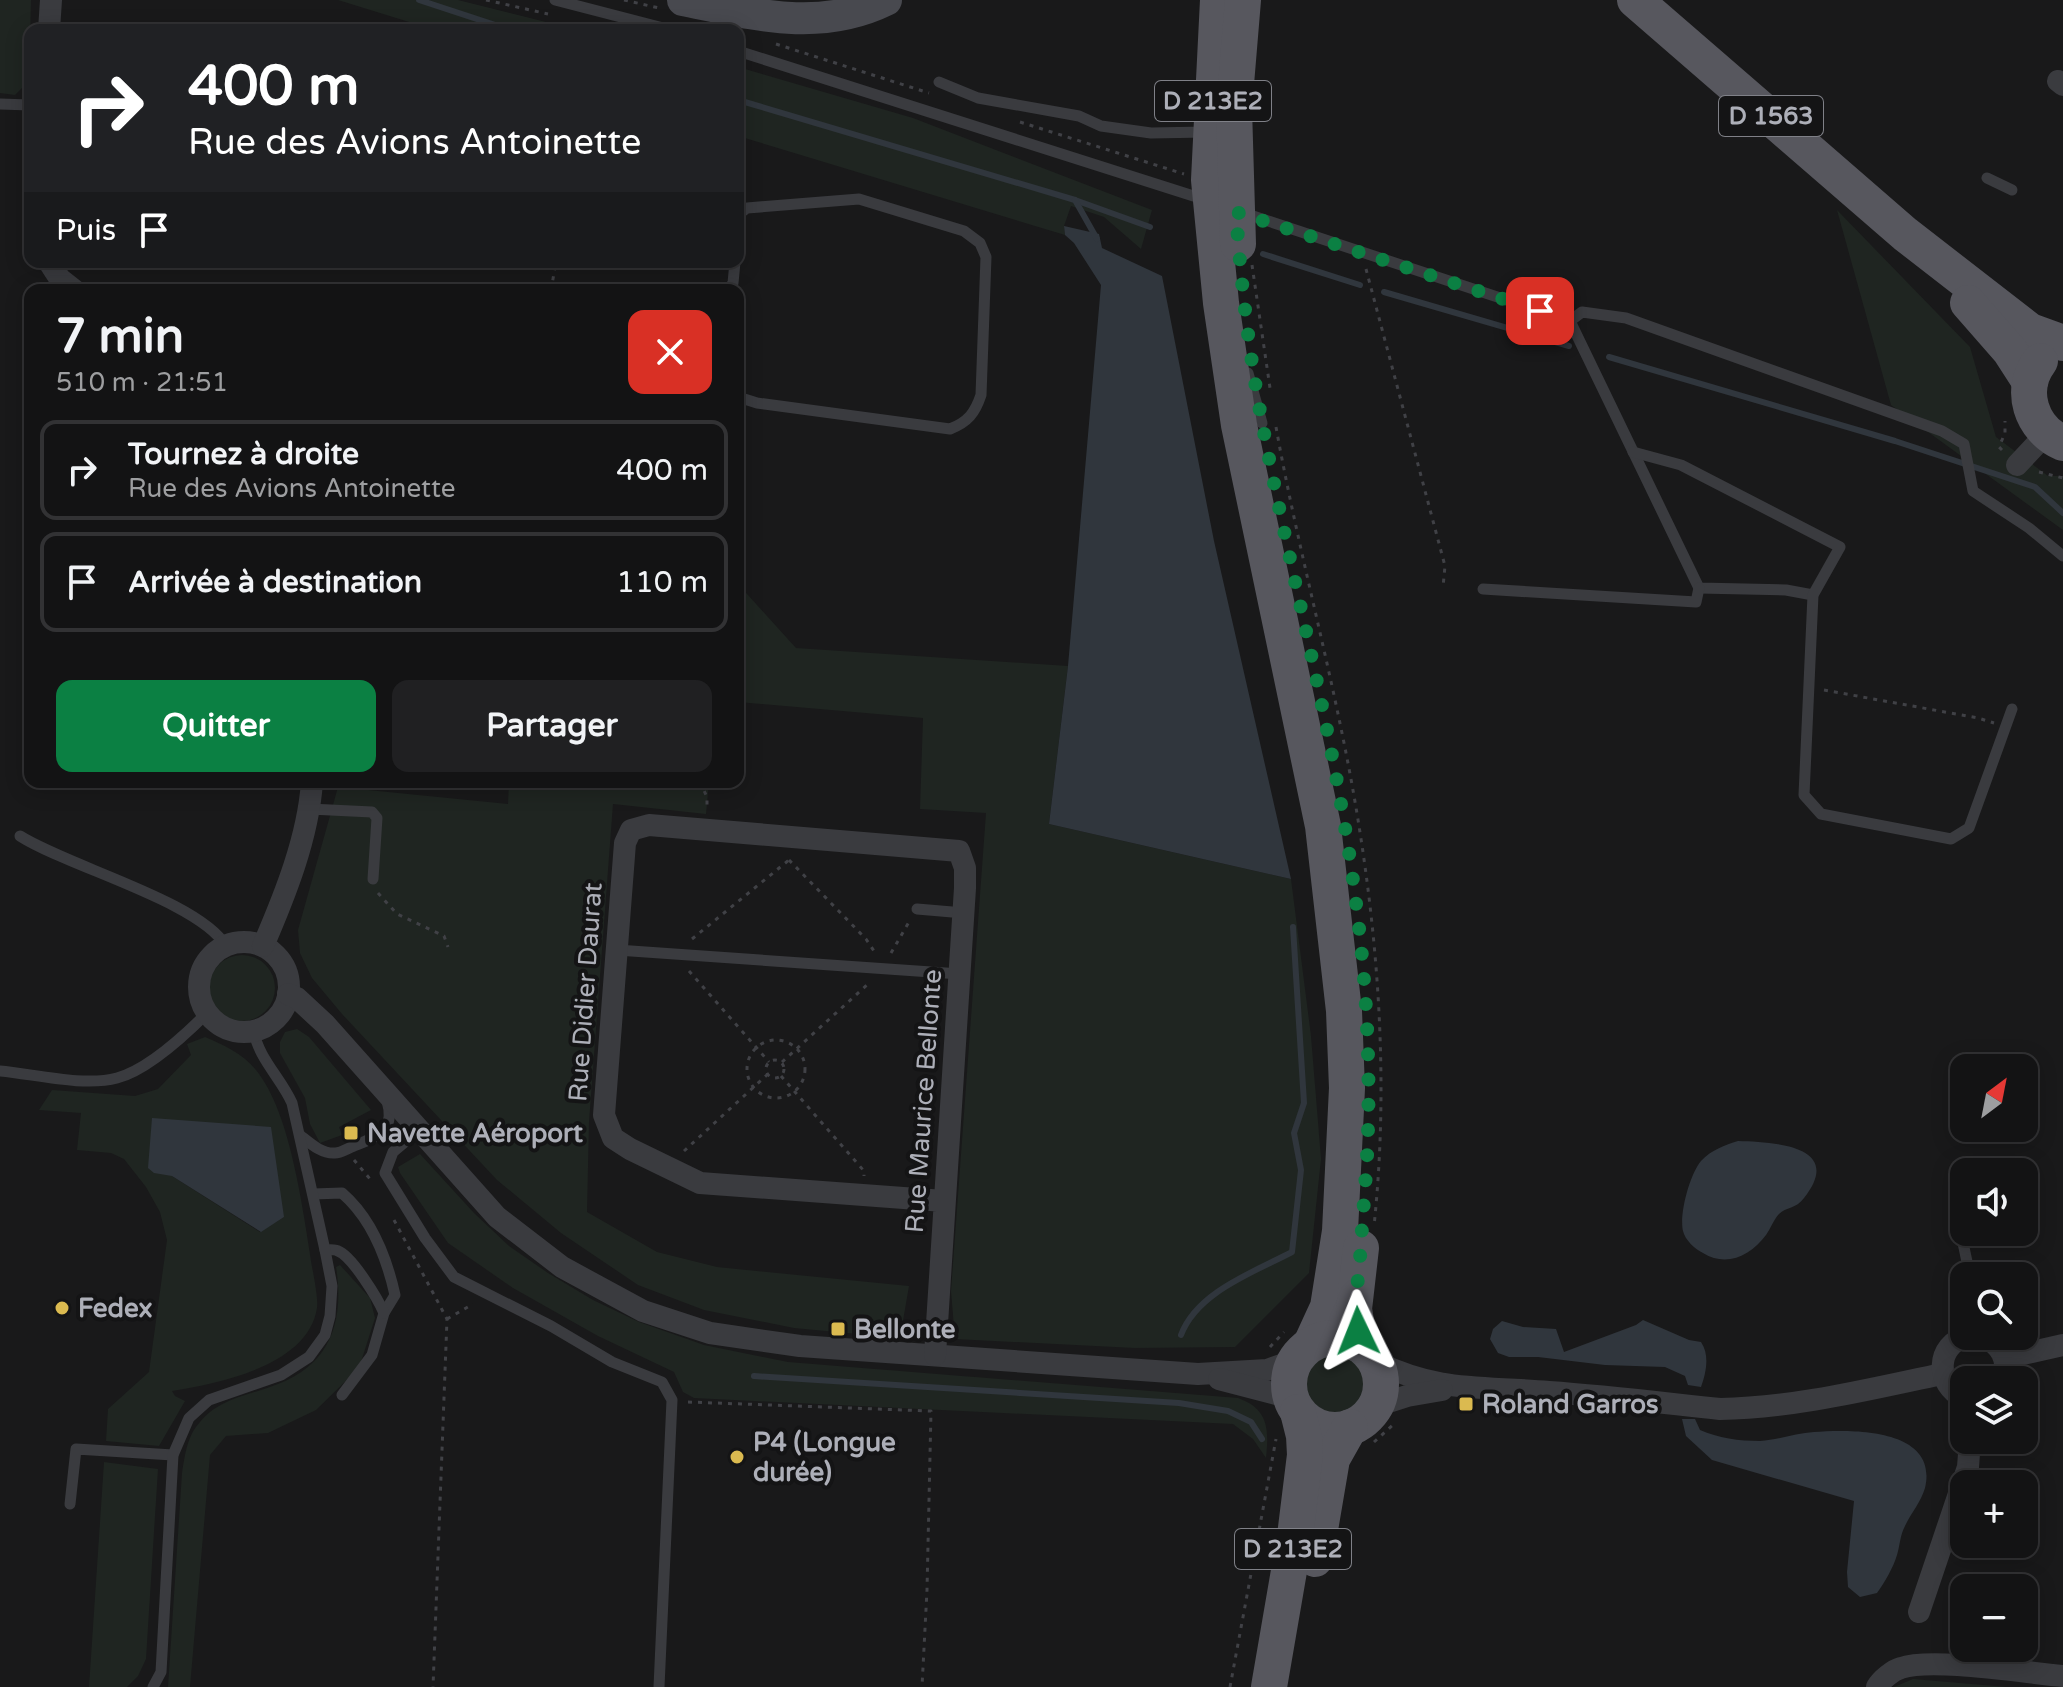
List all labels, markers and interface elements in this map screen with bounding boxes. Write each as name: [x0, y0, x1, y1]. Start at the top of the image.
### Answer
text: 400 m: [188, 53, 359, 120]
icon: right: [56, 56, 160, 160]
road number: D 213E2: [1155, 81, 1271, 121]
road number: D 1563: [1719, 96, 1823, 136]
text: Rue des Avions Antoinette: [188, 121, 642, 164]
icon: arrive: [132, 208, 176, 252]
text: Puis: [56, 212, 116, 249]
pin: [1506, 277, 1574, 345]
icon: arrive: [1518, 289, 1562, 333]
text: 7 min: [56, 308, 184, 366]
button: close: [628, 310, 712, 394]
text: 510 m · 21:51: [56, 367, 228, 398]
text: Tournez à droite: [128, 436, 359, 473]
icon: right: [60, 448, 104, 492]
text: 400 m: [616, 452, 708, 489]
text: Rue des Avions Antoinette: [128, 473, 456, 504]
icon: arrive: [60, 560, 104, 604]
text: Arrivée à destination: [128, 564, 422, 601]
text: 110 m: [616, 564, 708, 601]
button: Quitter: [56, 680, 376, 772]
button: Partager: [392, 680, 712, 772]
street label: Rue Didier Daurat: [562, 881, 609, 1103]
street label: Rue Maurice Bellonte: [899, 968, 948, 1234]
north arrow: [1950, 1054, 2038, 1142]
map controls: [1950, 1054, 2038, 1662]
place label: Navette Aéroport: [367, 1118, 583, 1149]
marker: Navette Aéroport: [342, 1124, 360, 1142]
button: sound: [1950, 1158, 2038, 1246]
button: search: [1950, 1262, 2038, 1350]
position arrow: [1316, 1289, 1400, 1373]
place label: Fedex: [78, 1293, 153, 1324]
marker: Fedex: [53, 1299, 71, 1317]
place label: Bellonte: [854, 1314, 956, 1345]
marker: Bellonte: [829, 1320, 847, 1338]
button: layers: [1950, 1366, 2038, 1454]
place label: Roland Garros: [1482, 1389, 1659, 1420]
marker: Roland Garros: [1457, 1395, 1475, 1413]
place label: P4 (Longue durée): [753, 1427, 896, 1488]
marker: P4 (Longue durée): [728, 1448, 746, 1466]
button: +: [1950, 1470, 2038, 1558]
road number: D 213E2: [1235, 1529, 1351, 1569]
button: −: [1950, 1574, 2038, 1662]

